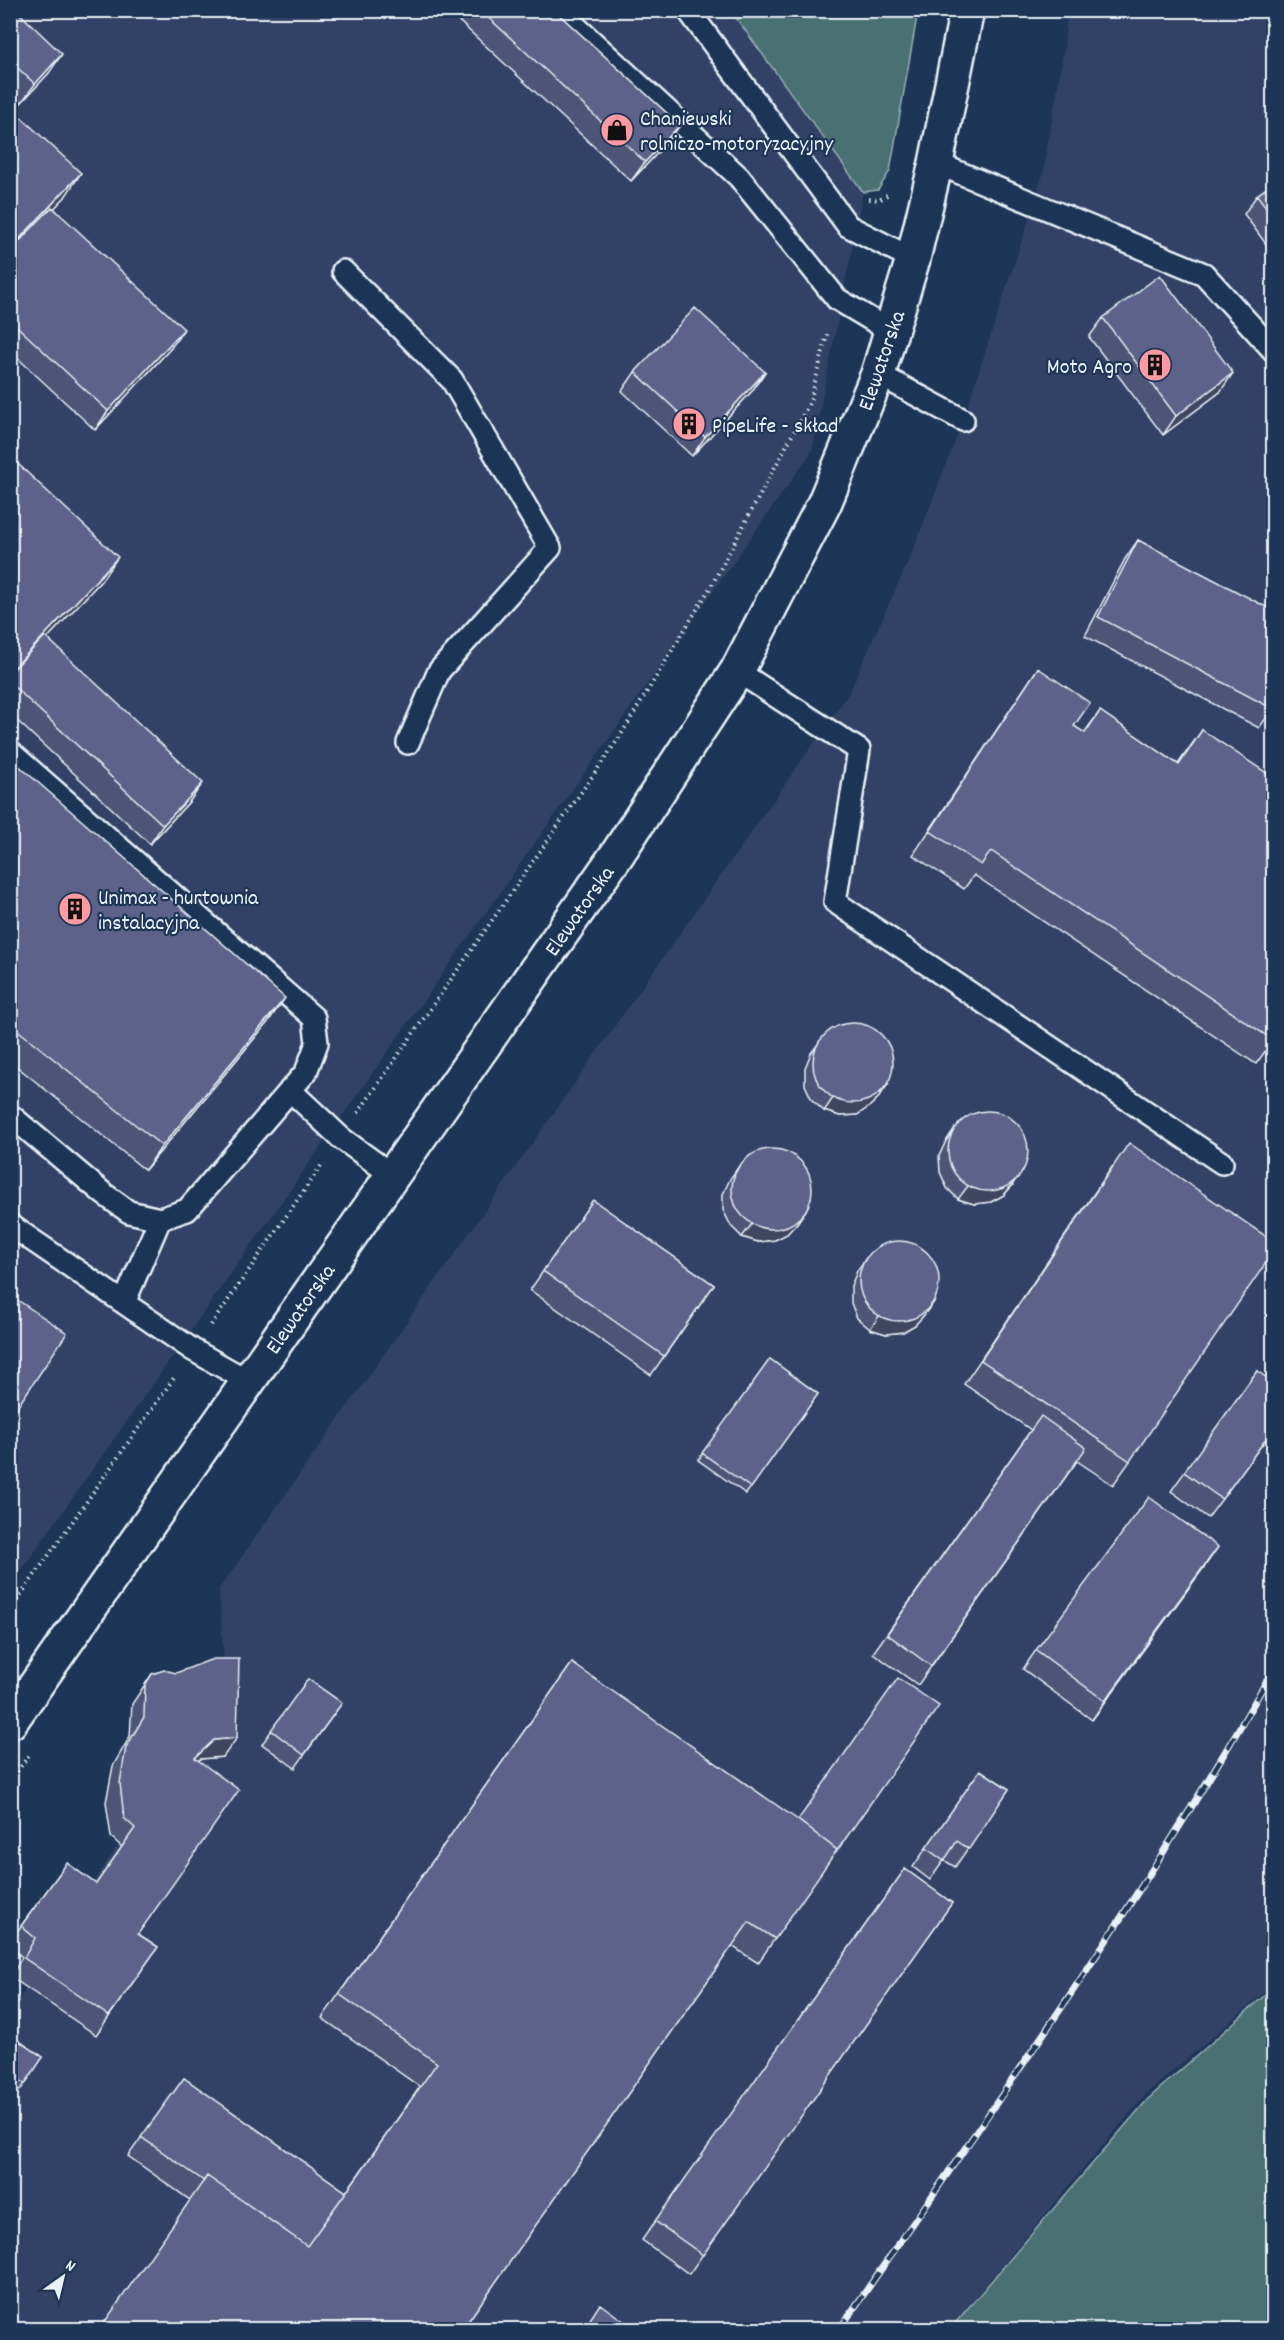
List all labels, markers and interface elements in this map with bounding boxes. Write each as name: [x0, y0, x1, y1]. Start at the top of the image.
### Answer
place label: Chaniewski rolniczo-motoryzacyjny: [640, 105, 834, 161]
shop icon: Chaniewski rolniczo-motoryzacyjny: [599, 112, 635, 148]
street label: Elewatorska: [852, 306, 915, 415]
building icon: Moto Agro: [1137, 347, 1173, 383]
place label: Moto Agro: [1047, 353, 1132, 384]
building icon: PipeLife - skład: [671, 406, 707, 442]
place label: PipeLife - skład: [712, 412, 838, 443]
street label: Elewatorska: [538, 860, 624, 964]
place label: Unimax - hurtownia instalacyjna: [98, 884, 259, 940]
building icon: Unimax - hurtownia instalacyjna: [57, 891, 93, 927]
street label: Elewatorska: [259, 1258, 345, 1362]
north arrow: [33, 2247, 93, 2307]
text: N: [60, 2255, 80, 2278]

